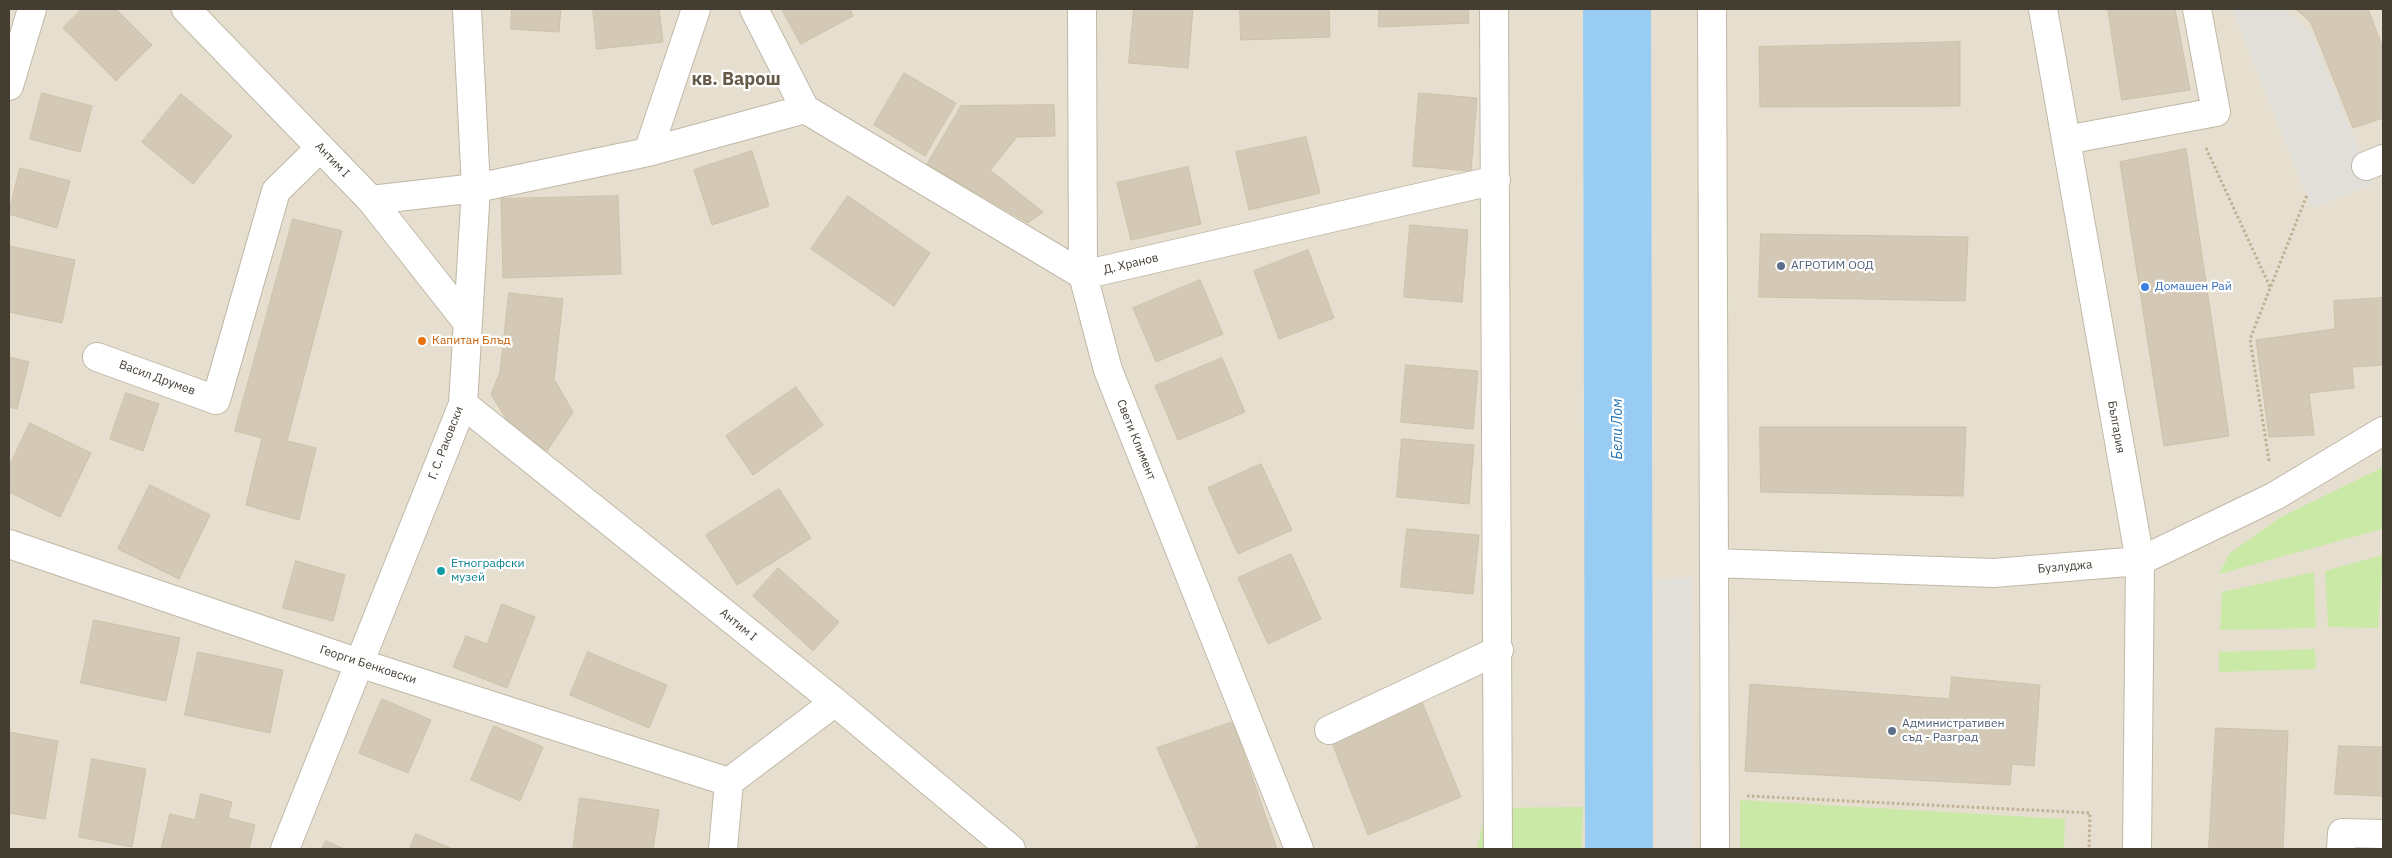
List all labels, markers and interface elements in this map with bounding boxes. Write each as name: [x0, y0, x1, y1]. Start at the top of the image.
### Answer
district label: кв. Варош: [691, 69, 781, 91]
street label: Антим I: [312, 139, 352, 181]
street label: Д. Хранов: [1102, 251, 1160, 277]
place label: АГРОТИМ ООД: [1791, 259, 1874, 273]
marker: АГРОТИМ ООД: [1775, 260, 1787, 272]
place label: Домашен Рай: [2155, 280, 2232, 294]
marker: Домашен Рай: [2139, 281, 2151, 293]
place label: Капитан Блъд: [432, 334, 511, 348]
marker: Капитан Блъд: [416, 335, 428, 347]
street label: Васил Друмев: [117, 358, 197, 398]
street label: Свети Климент: [1113, 398, 1159, 482]
water label: Бели Лом: [1610, 398, 1626, 460]
street label: България: [2104, 400, 2128, 454]
street label: Г. С. Раковски: [425, 404, 467, 482]
place label: Етнографски музей: [451, 557, 525, 585]
street label: Бузлуджа: [2037, 557, 2093, 577]
marker: Етнографски музей: [435, 565, 447, 577]
street label: Антим I: [717, 606, 759, 644]
street label: Георги Бенковски: [318, 643, 418, 687]
place label: Административен съд - Разград: [1902, 717, 2005, 745]
marker: Административен съд - Разград: [1886, 725, 1898, 737]

